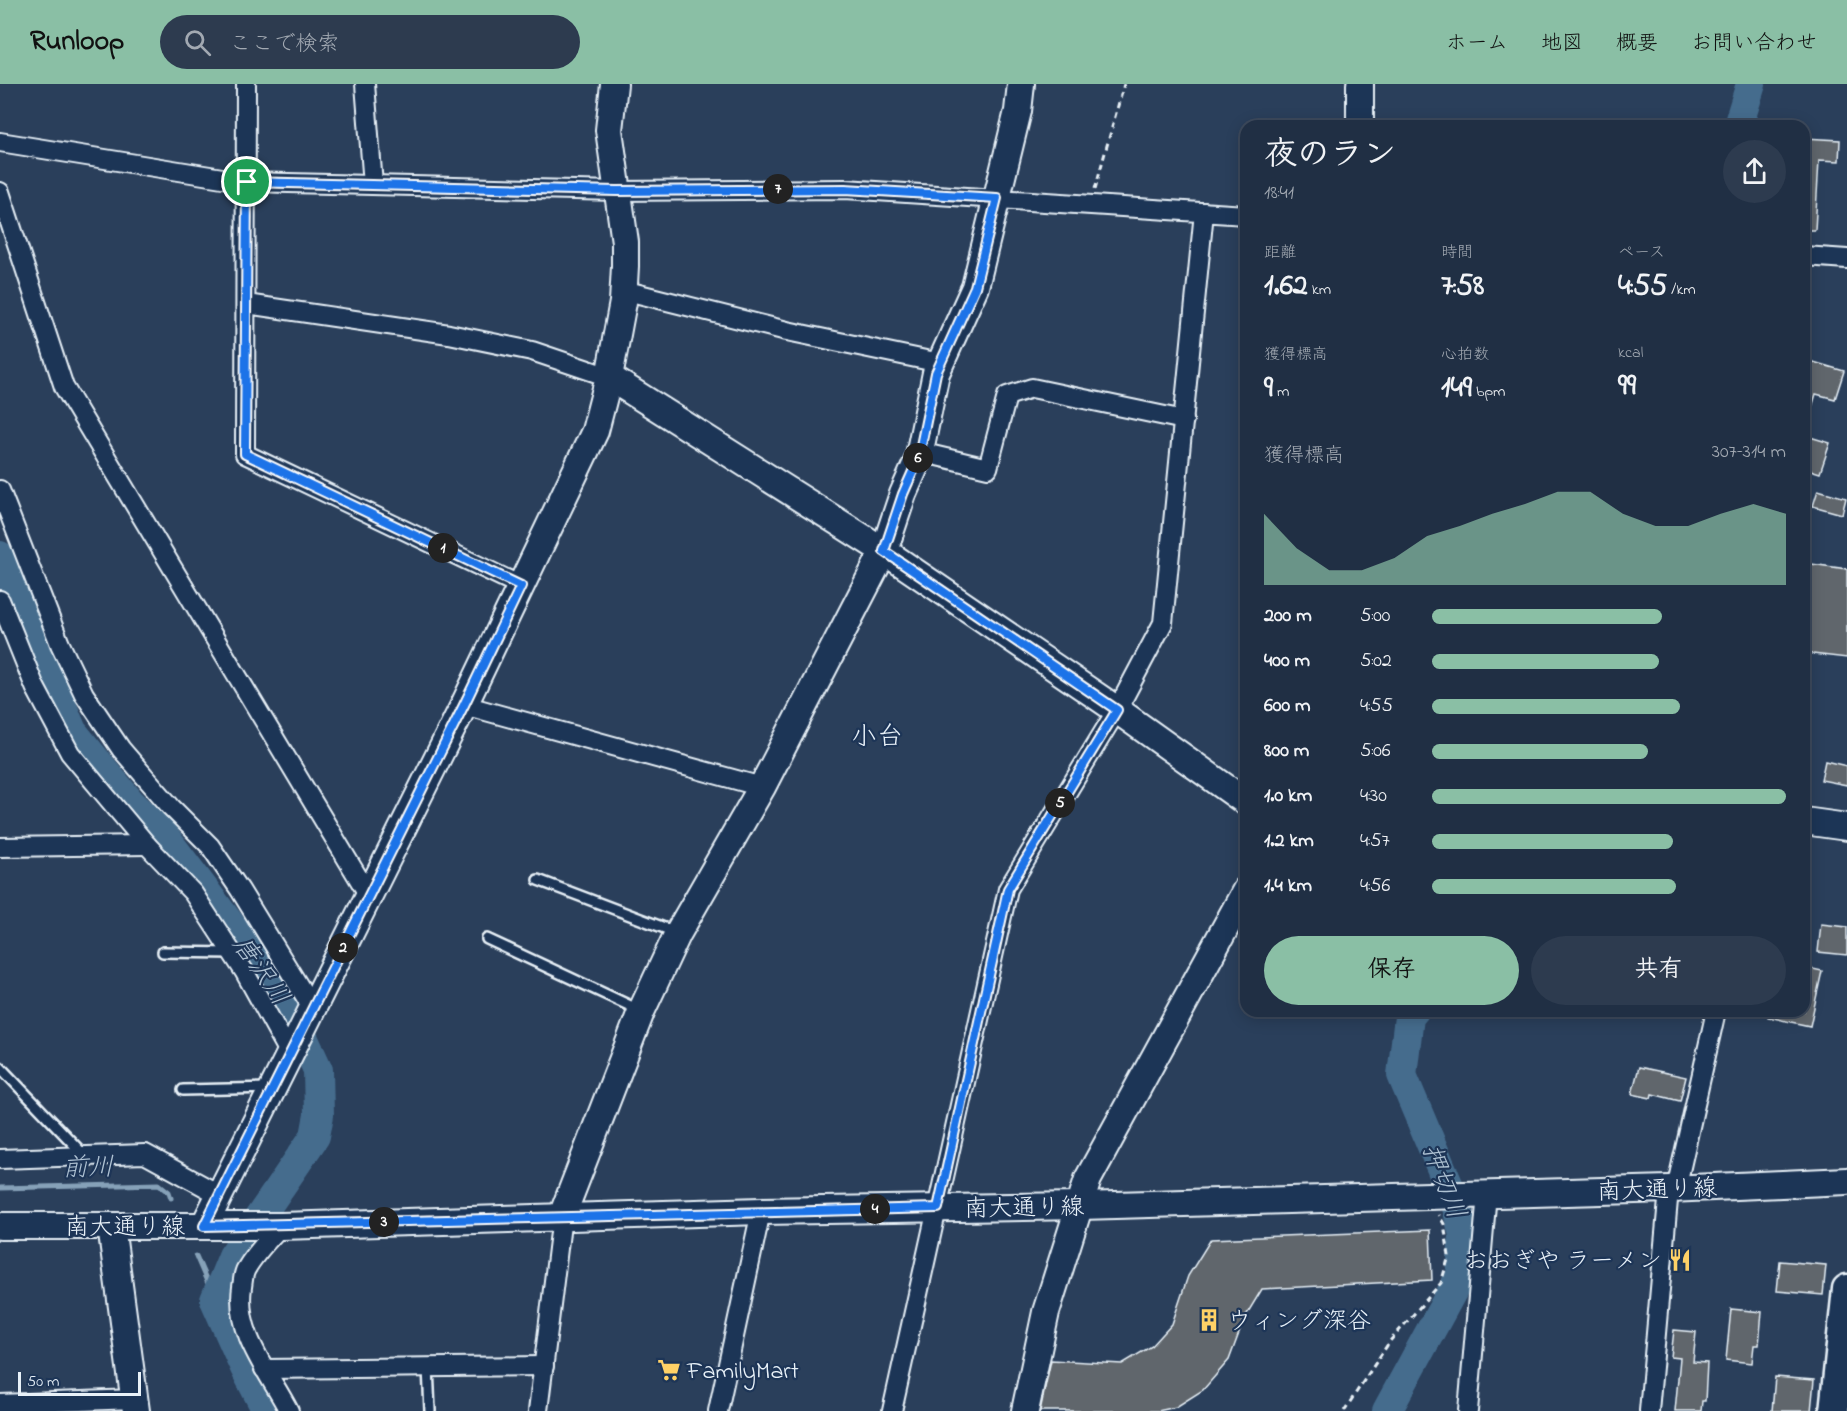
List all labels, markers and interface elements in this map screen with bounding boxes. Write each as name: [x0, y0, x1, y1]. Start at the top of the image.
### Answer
search box: [160, 15, 580, 69]
text: Runloop: [30, 22, 124, 63]
icon: search: [181, 26, 214, 59]
text: ここで検索: [229, 29, 339, 61]
text: ホーム: [1446, 29, 1508, 59]
text: 地図: [1541, 29, 1583, 59]
text: 概要: [1616, 29, 1658, 59]
text: お問い合わせ: [1691, 29, 1817, 59]
text: 夜のラン: [1264, 132, 1396, 180]
button: share: [1723, 140, 1786, 203]
pin: [221, 156, 272, 207]
icon: arrive: [230, 165, 263, 198]
pin: 7: [763, 174, 793, 204]
text: 7: [775, 177, 781, 201]
text: 18:41: [1264, 179, 1294, 208]
text: 距離: [1264, 241, 1296, 265]
text: 時間: [1441, 241, 1473, 265]
text: ペース: [1618, 241, 1665, 265]
text: 1.62: [1264, 265, 1308, 309]
text: 7:58: [1441, 265, 1484, 309]
text: 4:55: [1618, 265, 1667, 309]
text: km: [1308, 278, 1331, 302]
text: /km: [1667, 278, 1696, 302]
text: kcal: [1618, 341, 1643, 365]
text: 獲得標高: [1264, 343, 1328, 367]
text: 心拍数: [1441, 343, 1489, 367]
text: 99: [1618, 365, 1636, 409]
text: 9: [1264, 367, 1273, 411]
text: 149: [1441, 367, 1472, 411]
text: m: [1273, 380, 1289, 404]
text: bpm: [1472, 380, 1506, 404]
text: 307–314 m: [1712, 438, 1786, 467]
text: 獲得標高: [1264, 442, 1344, 471]
pin: 6: [903, 443, 933, 473]
text: 6: [914, 446, 922, 470]
pin: 1: [428, 533, 458, 563]
text: 1: [440, 536, 446, 560]
text: 200 m: [1264, 602, 1312, 631]
text: 5:00: [1360, 602, 1390, 631]
text: 400 m: [1264, 647, 1310, 676]
text: 5:02: [1360, 647, 1392, 676]
text: 600 m: [1264, 692, 1311, 721]
text: 4:55: [1360, 692, 1393, 721]
district label: 小台: [851, 719, 903, 757]
text: 800 m: [1264, 737, 1309, 766]
text: 5:06: [1360, 737, 1391, 766]
text: 1.0 km: [1264, 782, 1312, 811]
text: 4:30: [1360, 782, 1387, 811]
pin: 5: [1045, 788, 1075, 818]
text: 5: [1055, 791, 1065, 815]
text: 1.2 km: [1264, 827, 1314, 856]
text: 4:57: [1360, 827, 1390, 856]
text: 1.4 km: [1264, 872, 1312, 901]
text: 4:56: [1360, 872, 1390, 901]
water label: 唐沢川: [222, 929, 297, 1015]
pin: 2: [328, 933, 358, 963]
text: 2: [339, 936, 347, 960]
button: 保存: [1264, 936, 1519, 1005]
button: 共有: [1531, 936, 1786, 1005]
water label: 押切川: [1410, 1139, 1474, 1225]
water label: 前川: [62, 1150, 114, 1188]
street label: 南大通り線: [1597, 1172, 1718, 1211]
street label: 南大通り線: [964, 1191, 1084, 1228]
pin: 4: [860, 1194, 890, 1224]
text: 4: [872, 1197, 878, 1221]
pin: 3: [369, 1207, 399, 1237]
text: 3: [381, 1210, 387, 1234]
street label: 南大通り線: [65, 1211, 185, 1246]
place label: おおぎや ラーメン: [1464, 1245, 1662, 1280]
restaurant icon: おおぎや ラーメン: [1667, 1247, 1693, 1273]
place label: ウィング深谷: [1227, 1305, 1371, 1340]
building icon: ウィング深谷: [1196, 1307, 1222, 1333]
place label: FamilyMart: [686, 1355, 799, 1391]
supermarket icon: FamilyMart: [656, 1357, 682, 1383]
scale bar: [18, 1369, 141, 1396]
text: 50 m: [27, 1370, 59, 1394]

